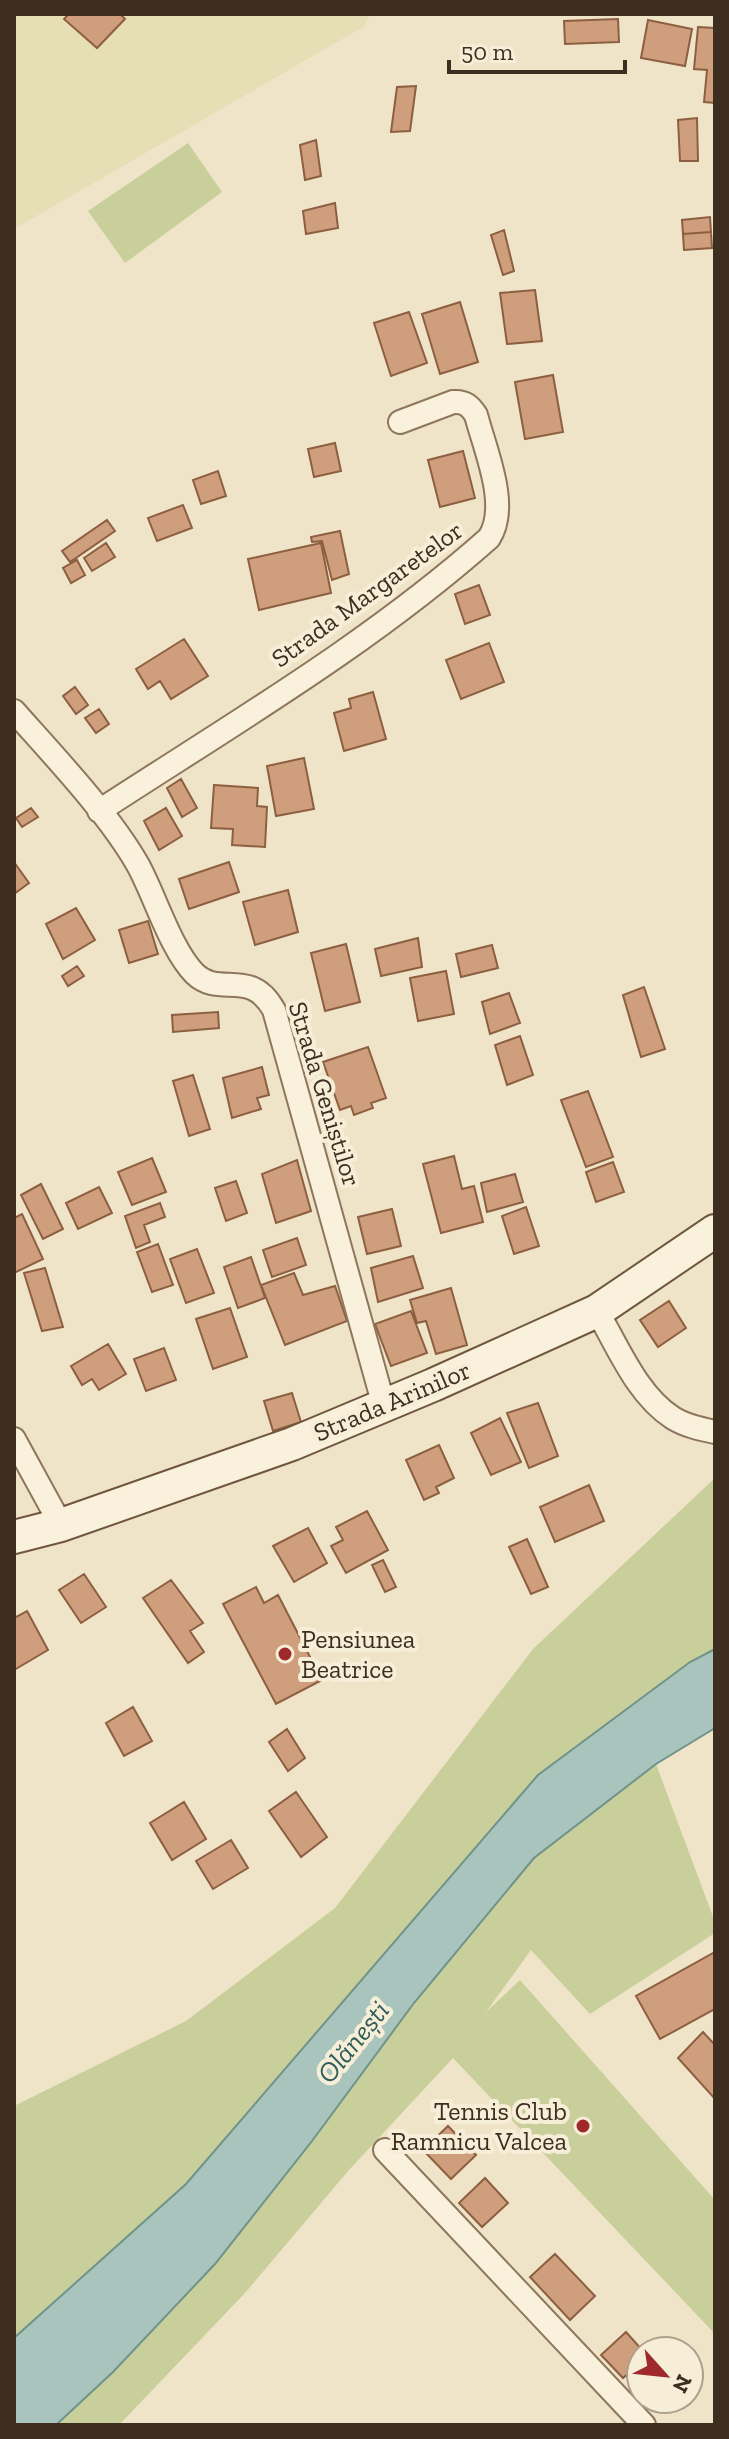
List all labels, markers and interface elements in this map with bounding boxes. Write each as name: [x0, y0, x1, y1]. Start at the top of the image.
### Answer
scale bar: [449, 24, 625, 74]
text: 50 m: [461, 37, 514, 66]
street label: Strada Margaretelor: [265, 514, 469, 674]
street label: Strada Geniștilor: [282, 998, 368, 1190]
street label: Strada Arinilor: [309, 1354, 475, 1448]
place label: Pensiunea Beatrice: [301, 1623, 416, 1685]
marker: Pensiunea Beatrice: [276, 1645, 294, 1663]
water label: Olănești: [310, 1994, 396, 2090]
place label: Tennis Club Ramnicu Valcea: [391, 2095, 567, 2157]
marker: Tennis Club Ramnicu Valcea: [574, 2117, 592, 2135]
north arrow: [625, 2335, 705, 2415]
text: N: [666, 2370, 698, 2398]

